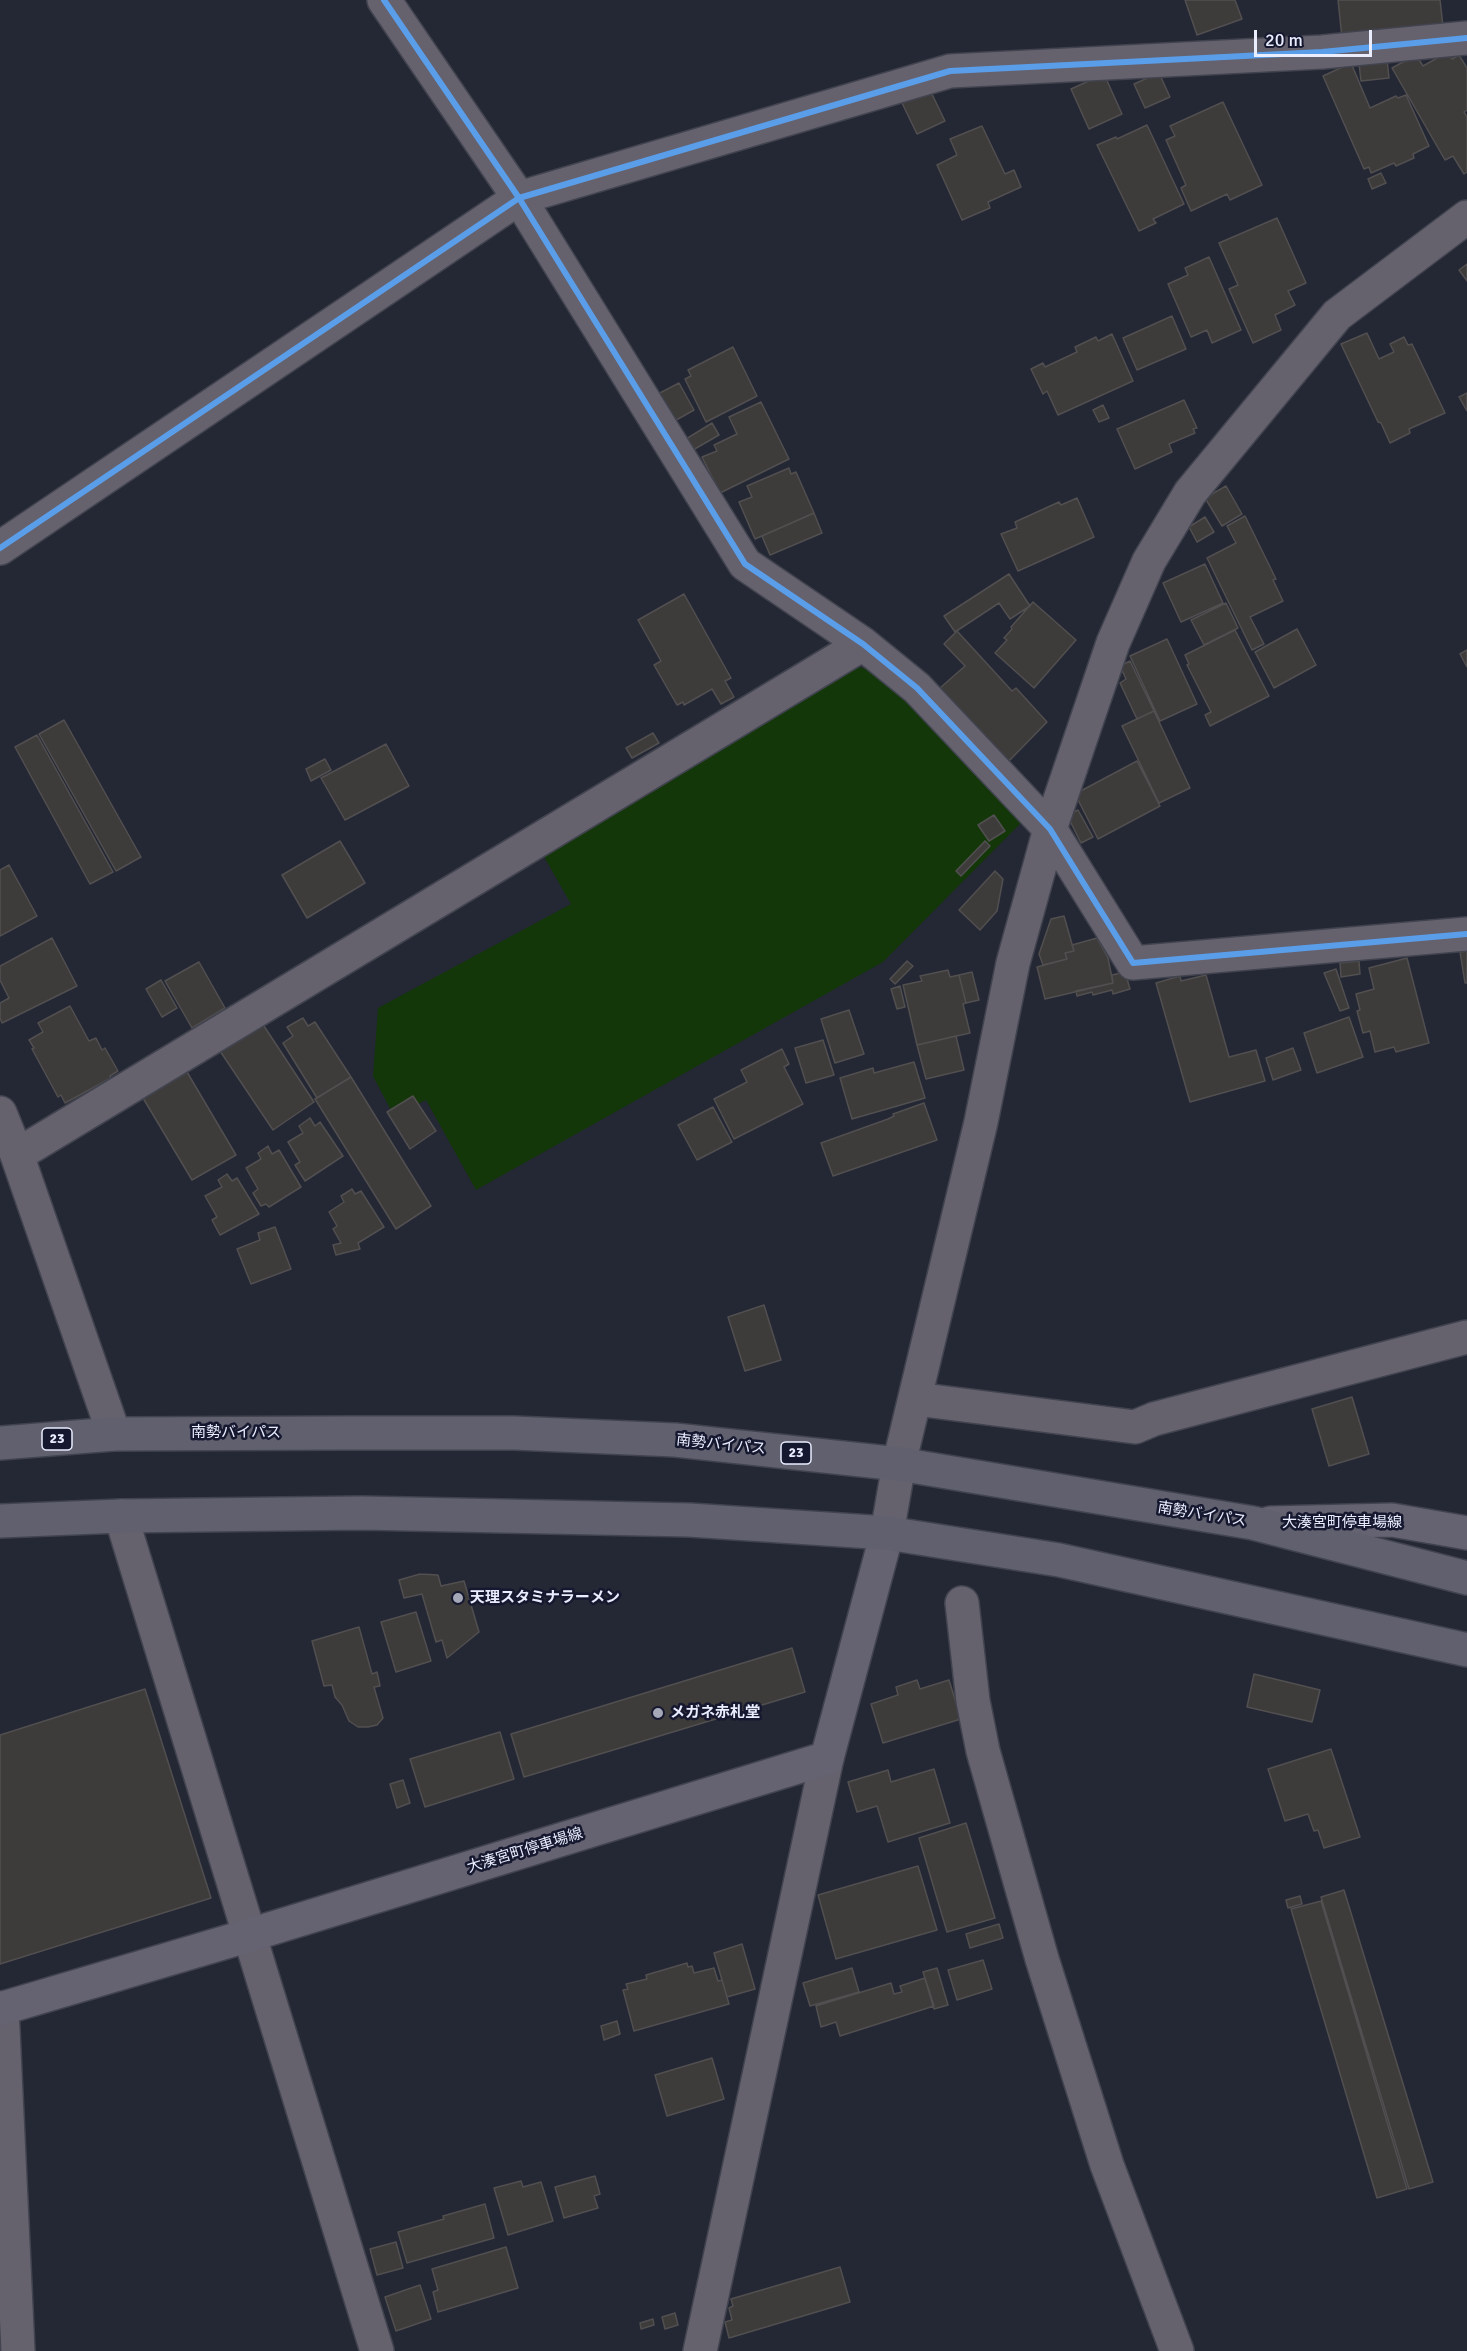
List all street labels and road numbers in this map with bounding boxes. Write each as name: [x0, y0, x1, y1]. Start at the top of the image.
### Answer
street label: 南勢バイパス: [191, 1424, 281, 1442]
road number: 23: [42, 1428, 72, 1450]
street label: 南勢バイパス: [675, 1431, 767, 1459]
road number: 23: [781, 1442, 811, 1464]
street label: 南勢バイパス: [1156, 1499, 1248, 1531]
street label: 大湊宮町停車場線: [1282, 1514, 1402, 1532]
street label: 大湊宮町停車場線: [465, 1825, 585, 1877]

